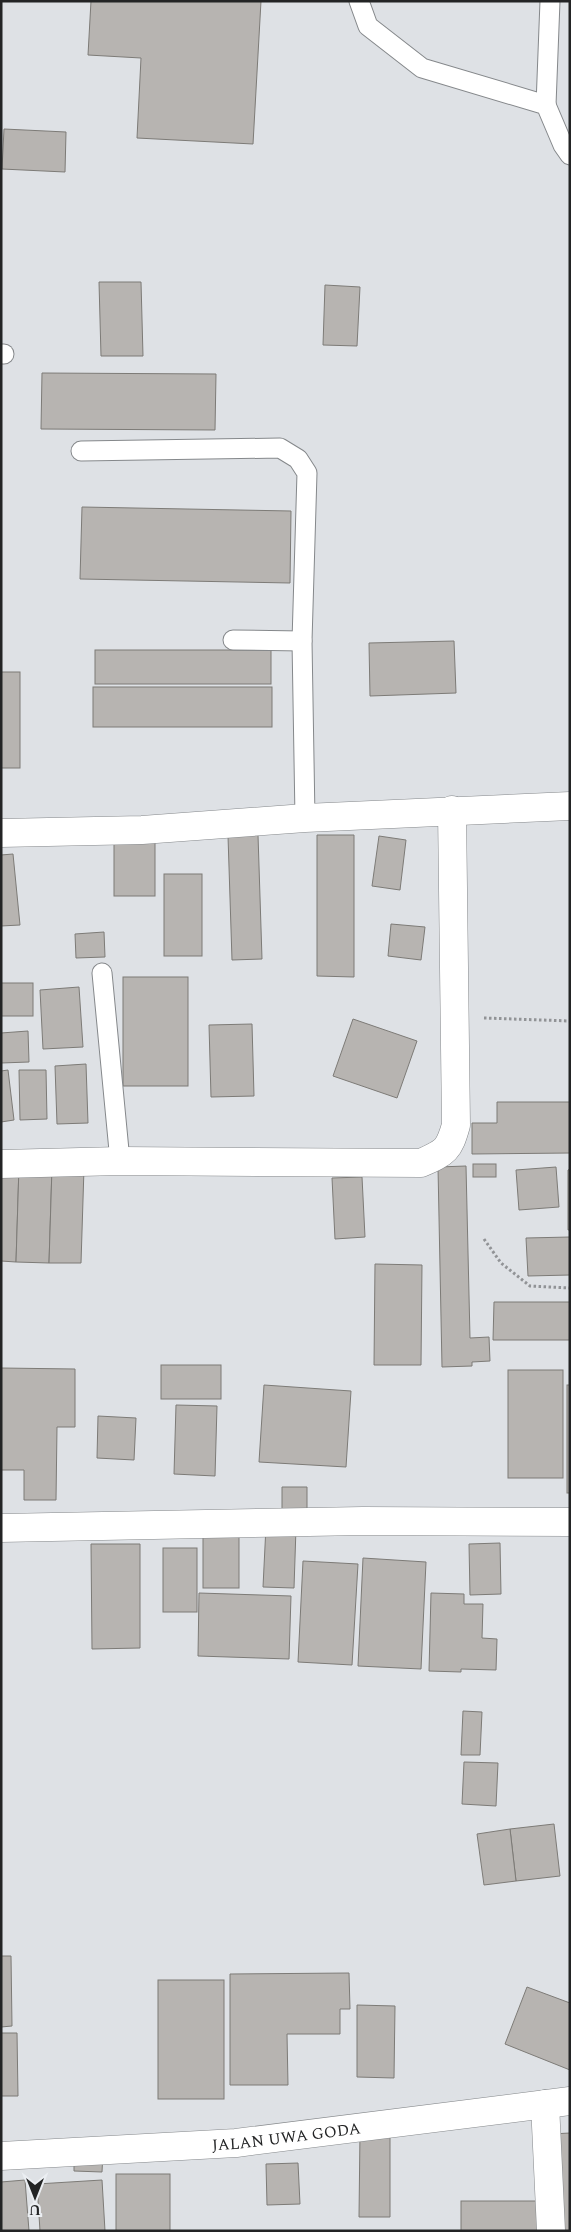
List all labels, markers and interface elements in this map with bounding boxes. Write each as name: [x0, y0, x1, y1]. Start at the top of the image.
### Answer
street label: JALAN UWA GODA: [211, 2116, 362, 2157]
north arrow: [10, 2172, 60, 2222]
text: U: [29, 2199, 41, 2220]

